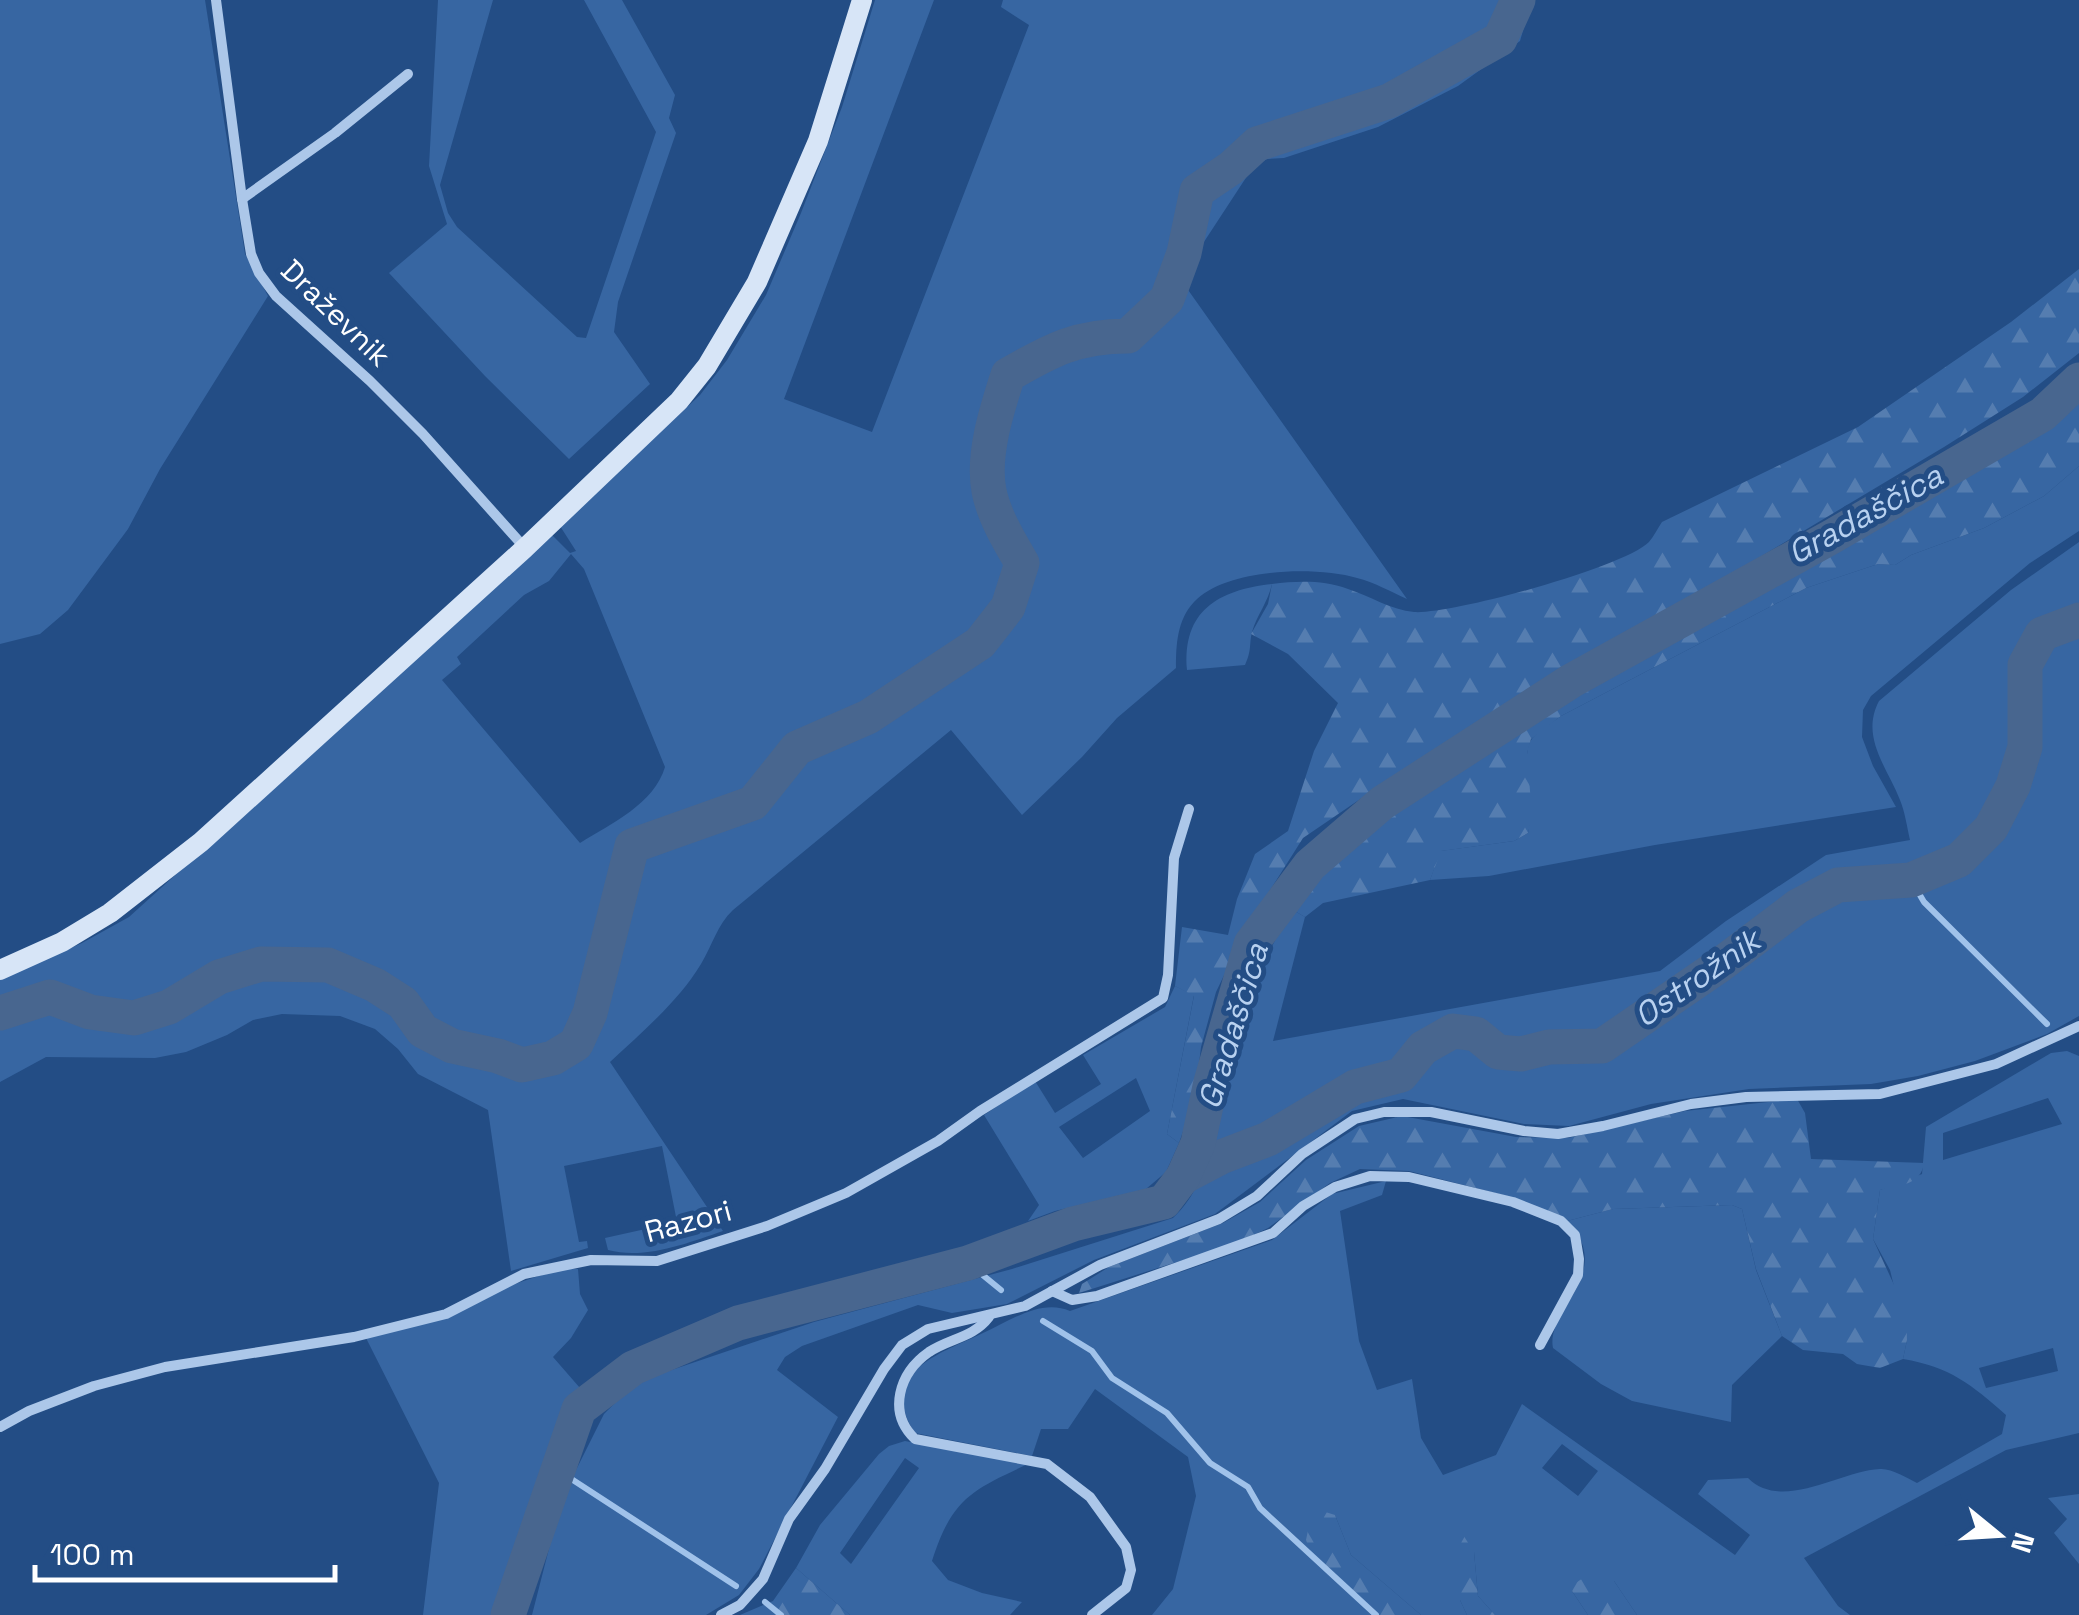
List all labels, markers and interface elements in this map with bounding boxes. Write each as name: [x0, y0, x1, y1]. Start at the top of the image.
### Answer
street label: Draževnik: [273, 251, 399, 375]
water label: Gradaščica: [1781, 455, 1950, 573]
water label: Ostrožnik: [1626, 918, 1771, 1036]
water label: Gradaščica: [1189, 938, 1277, 1114]
street label: Razori: [640, 1191, 736, 1251]
north arrow: [1949, 1485, 2049, 1585]
scale bar: [35, 1520, 335, 1582]
text: N: [2003, 1528, 2043, 1557]
text: 100 m: [50, 1535, 135, 1574]

